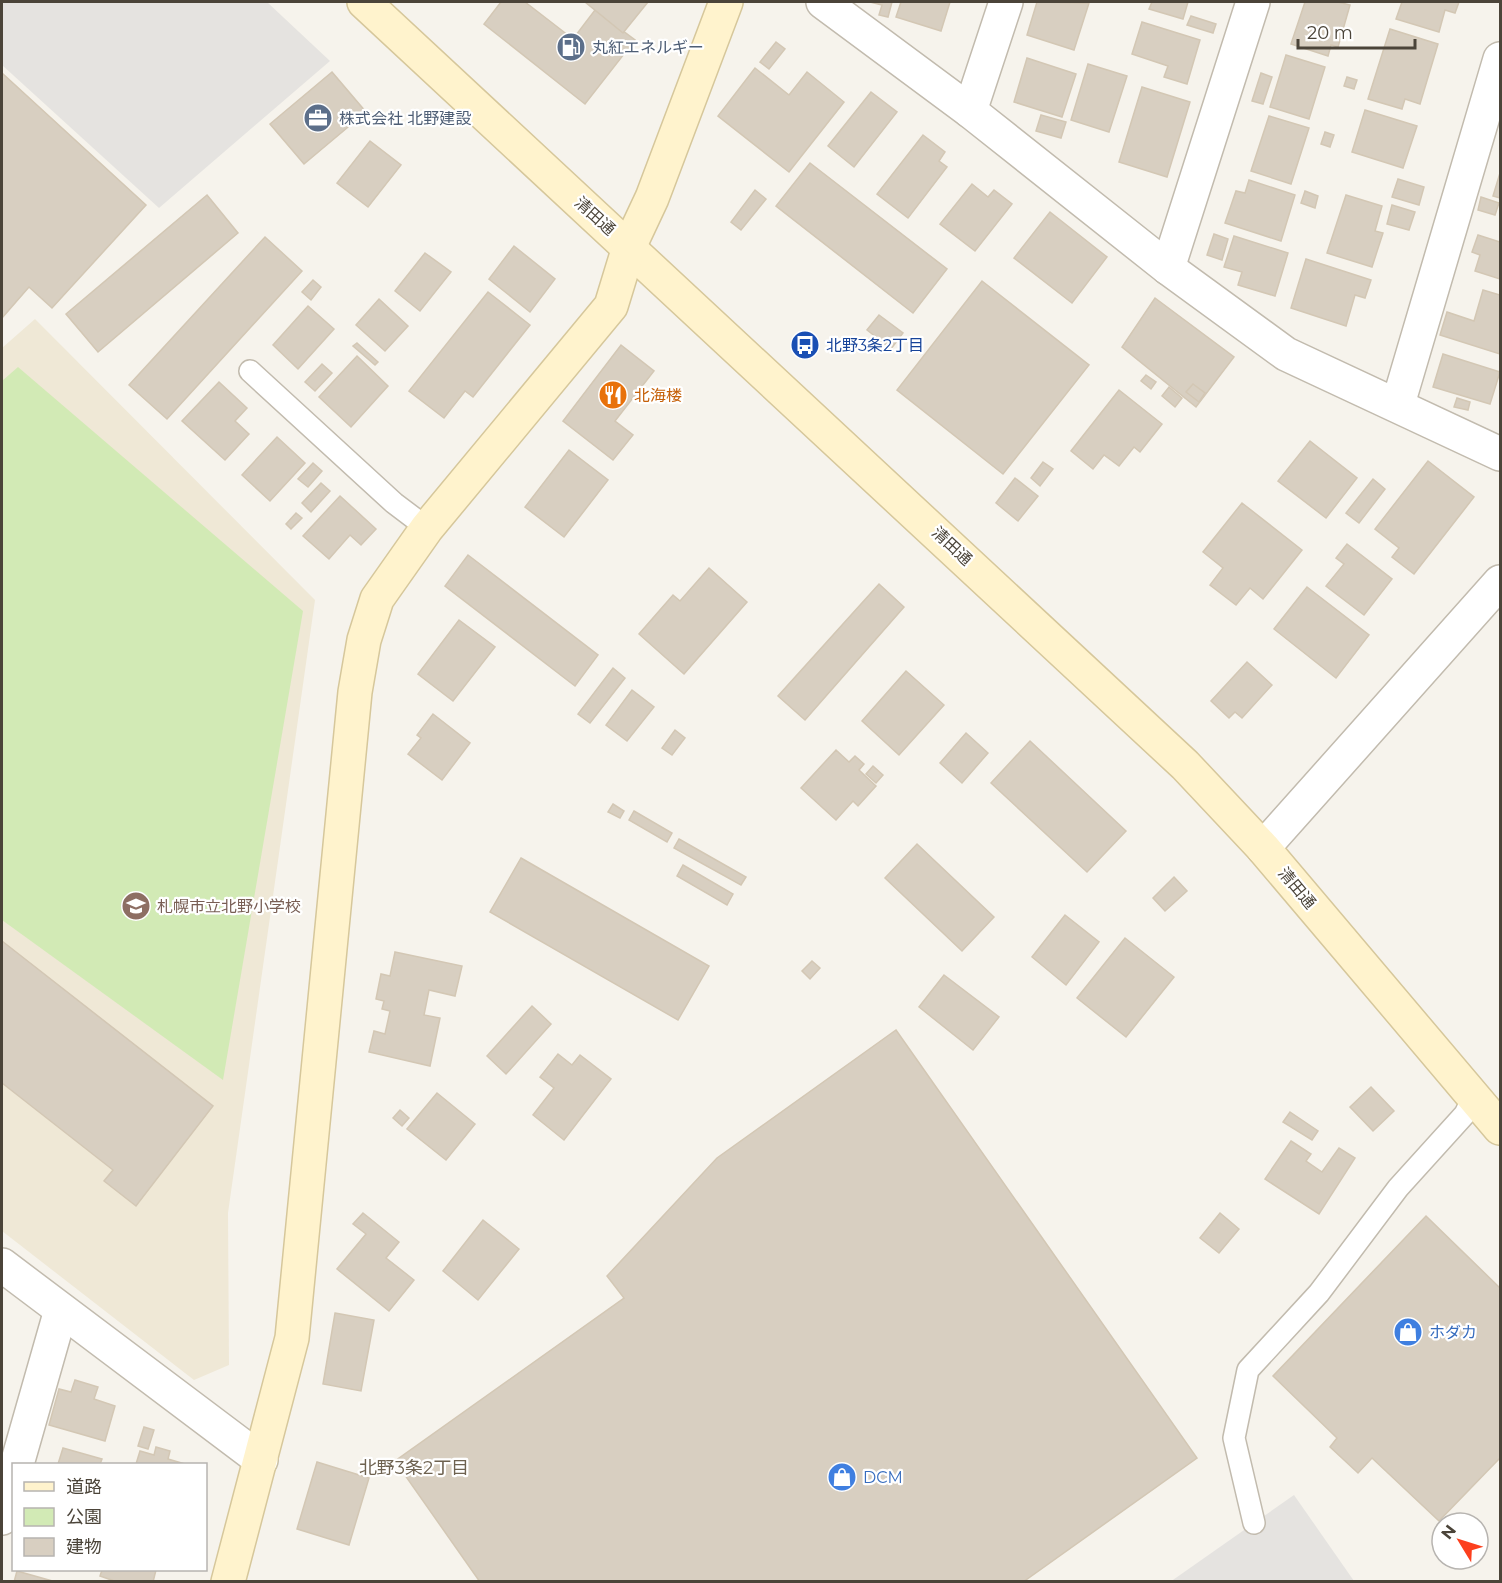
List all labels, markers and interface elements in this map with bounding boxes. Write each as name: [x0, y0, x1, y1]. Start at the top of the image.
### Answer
scale bar: [1298, 12, 1415, 50]
text: 20 m: [1307, 22, 1353, 44]
fuel station icon: 丸紅エネルギー: [555, 31, 587, 63]
place label: 丸紅エネルギー: [592, 38, 704, 57]
office icon: 株式会社 北野建設: [302, 102, 334, 134]
place label: 株式会社 北野建設: [339, 109, 471, 128]
street label: 清田通: [571, 193, 619, 239]
bus stop icon: 北野3条2丁目: [789, 329, 821, 361]
place label: 北野3条2丁目: [826, 336, 924, 355]
restaurant icon: 北海楼: [597, 379, 629, 411]
place label: 北海楼: [634, 386, 682, 405]
street label: 清田通: [928, 523, 976, 569]
street label: 清田通: [1274, 864, 1320, 912]
school or university icon: 札幌市立北野小学校: [120, 890, 152, 922]
place label: 札幌市立北野小学校: [157, 897, 301, 916]
shop icon: ホダカ: [1392, 1316, 1424, 1348]
place label: ホダカ: [1429, 1323, 1477, 1342]
district label: 北野3条2丁目: [359, 1457, 469, 1479]
shop icon: DCM: [826, 1461, 858, 1493]
legend: [12, 1463, 207, 1571]
place label: DCM: [863, 1468, 903, 1487]
text: 道路: [66, 1476, 102, 1498]
text: 公園: [66, 1506, 102, 1528]
north arrow: [1430, 1511, 1490, 1571]
text: N: [1437, 1521, 1460, 1543]
text: 建物: [66, 1536, 102, 1558]

